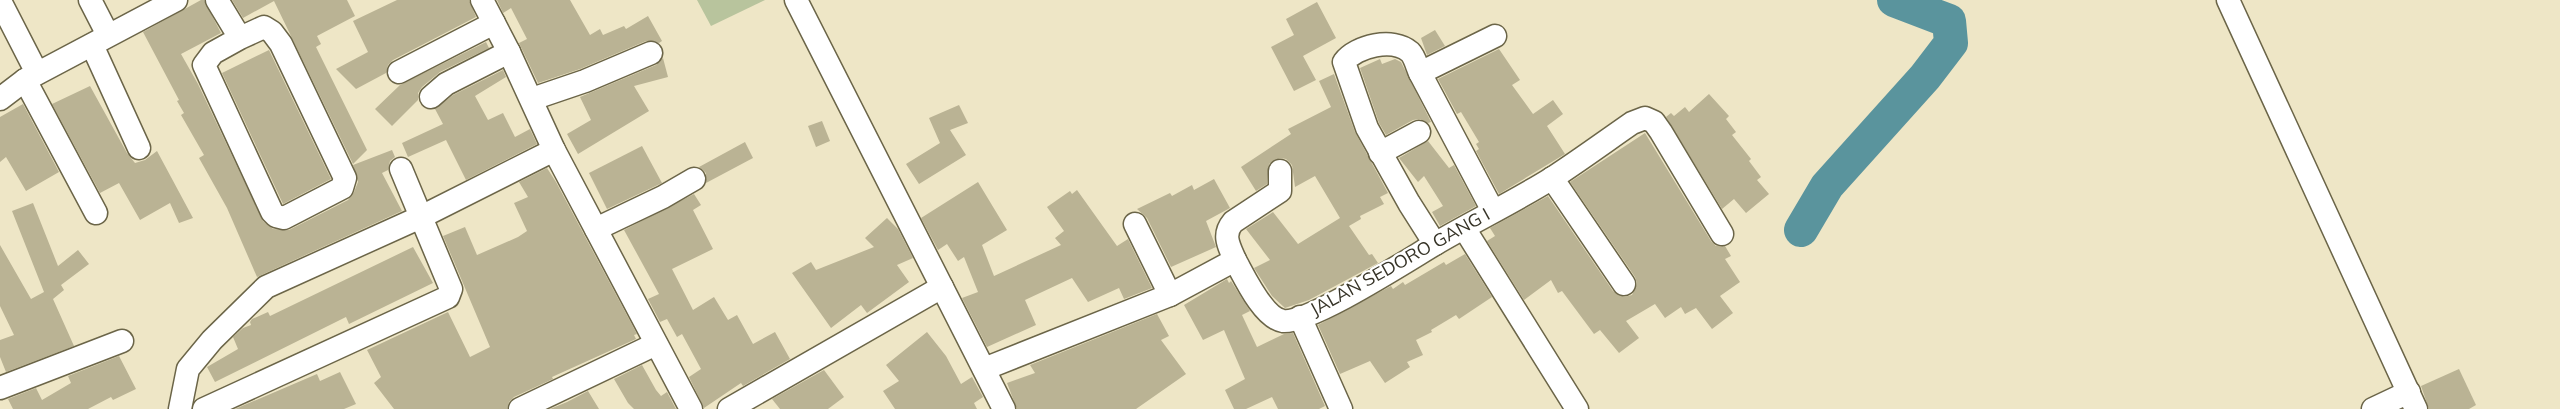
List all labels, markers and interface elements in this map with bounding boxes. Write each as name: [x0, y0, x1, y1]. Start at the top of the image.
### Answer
street label: JALAN SEDORO GANG I: [1306, 202, 1494, 321]

